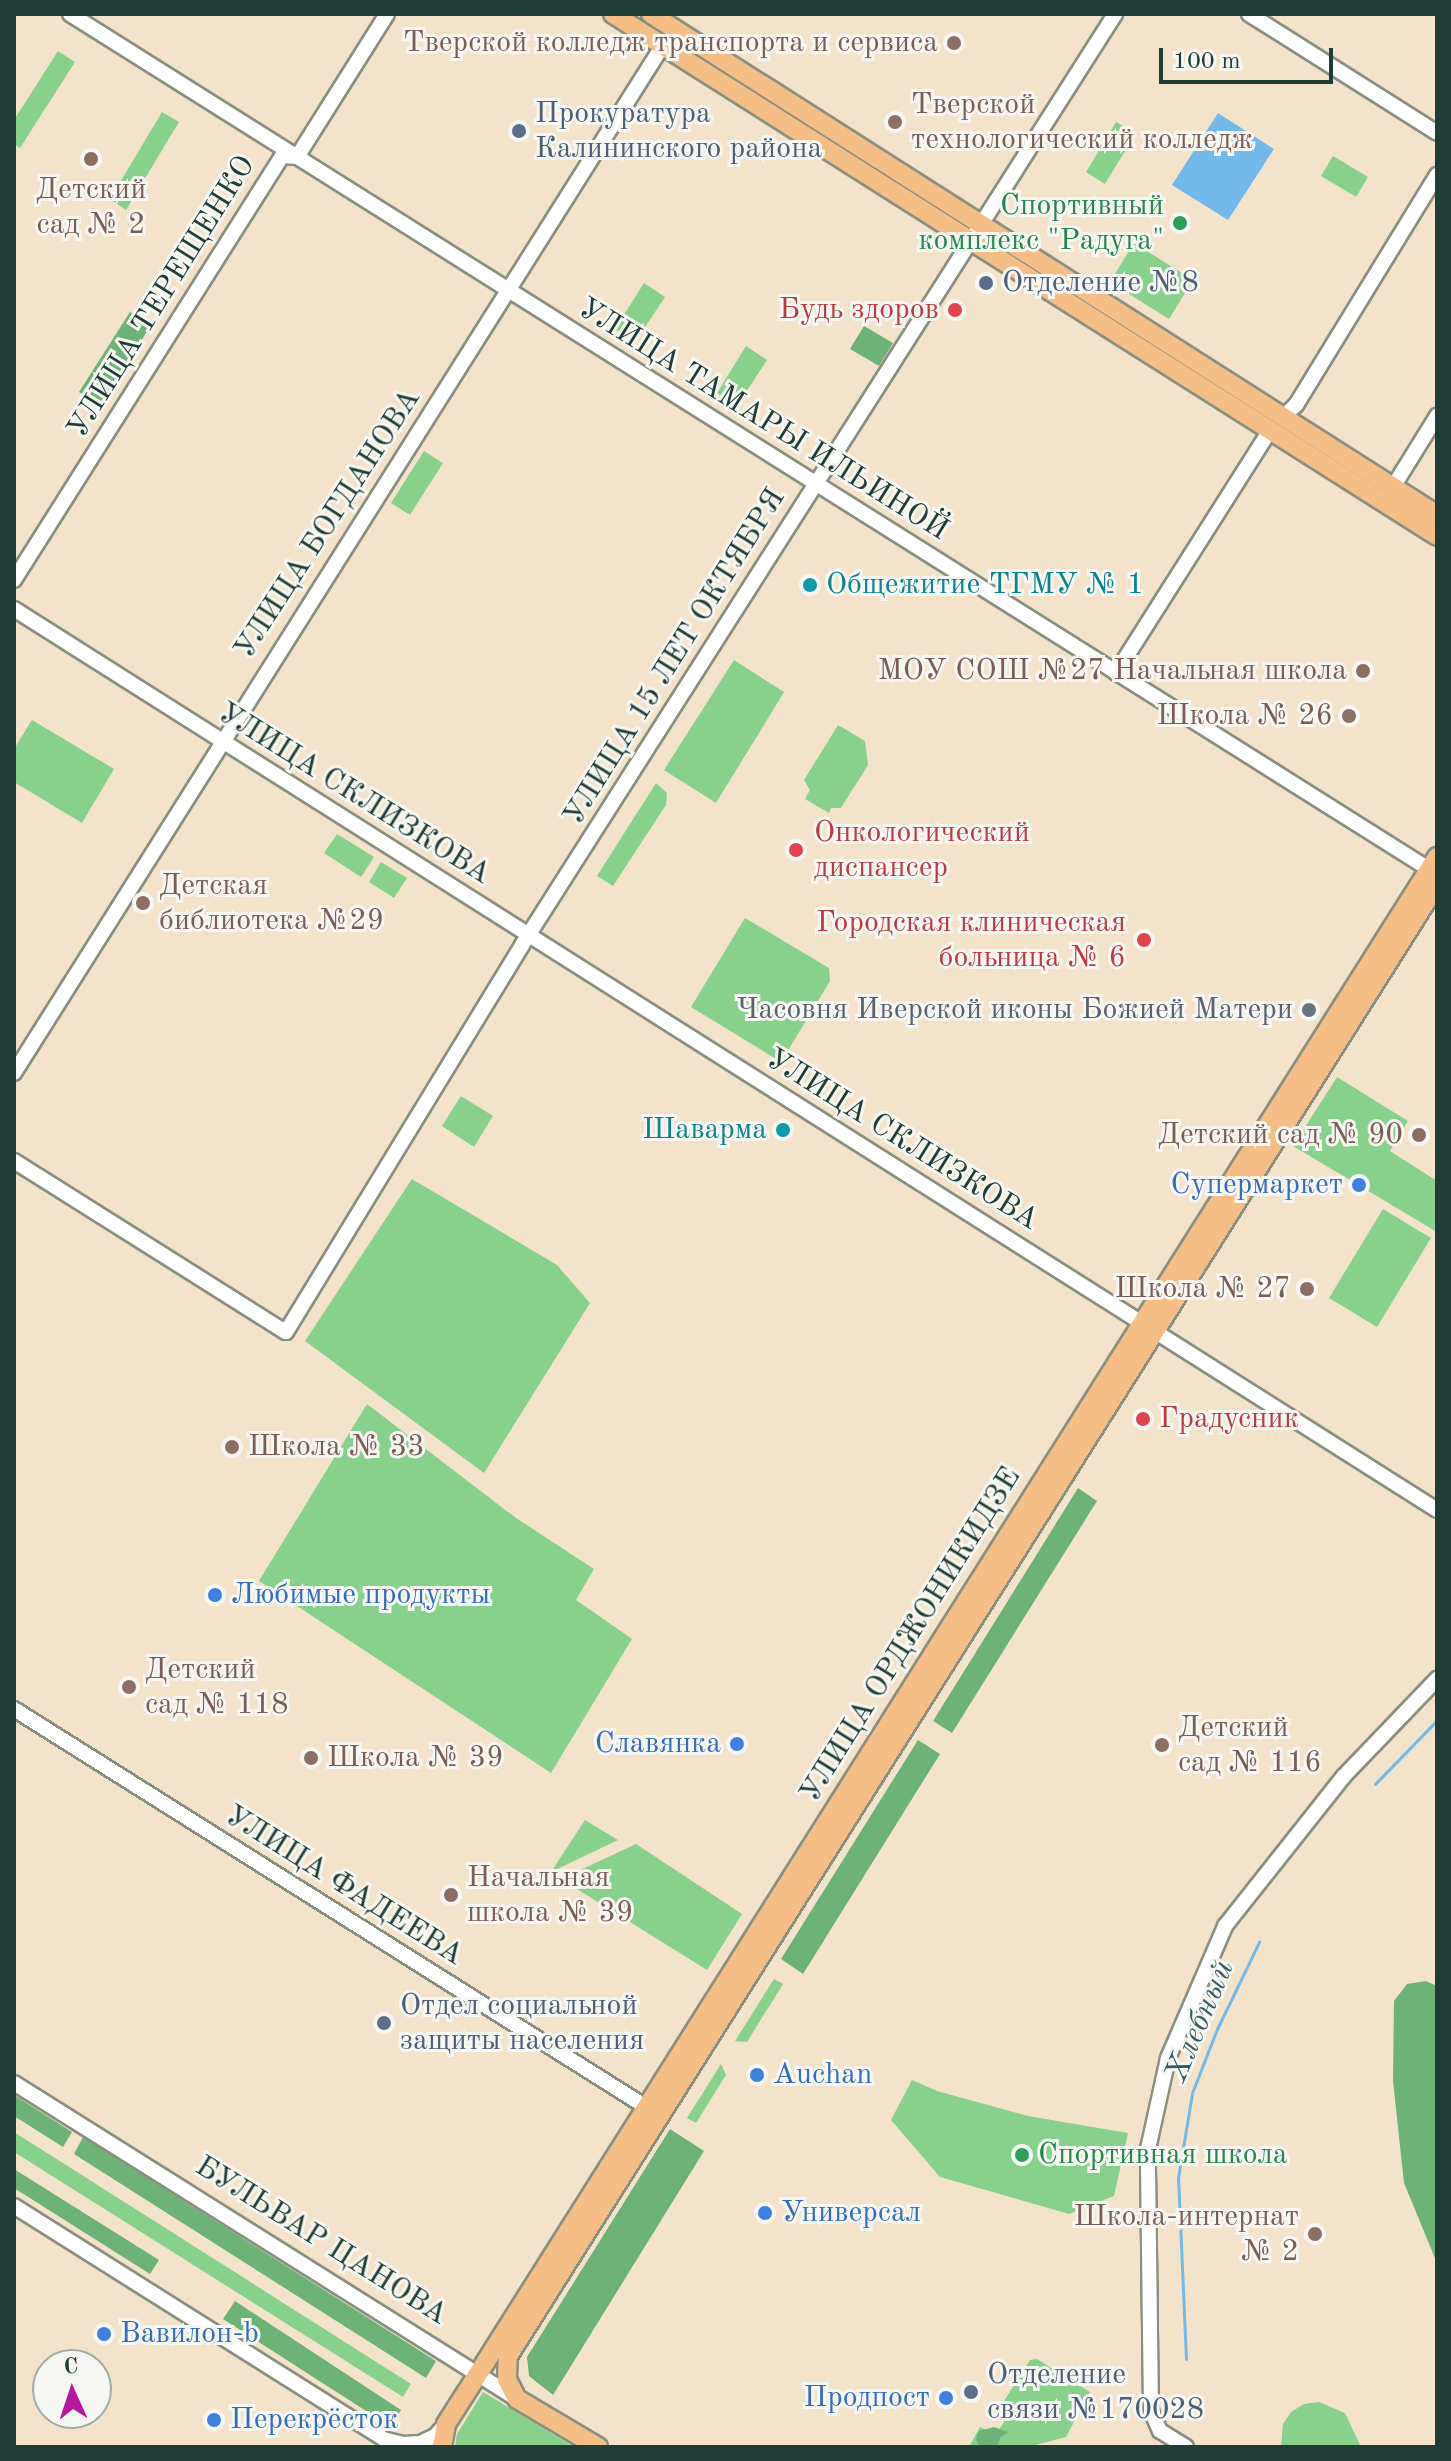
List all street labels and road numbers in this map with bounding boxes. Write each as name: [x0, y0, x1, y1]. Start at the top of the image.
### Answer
street label: УЛИЦА ТЕРЕЩЕНКО: [60, 149, 264, 445]
street label: УЛИЦА ТАМАРЫ ИЛЬИНОЙ: [571, 291, 955, 549]
street label: УЛИЦА БОГДАНОВА: [227, 382, 429, 666]
street label: УЛИЦА 15 ЛЕТ ОКТЯБРЯ: [556, 482, 794, 832]
street label: УЛИЦА СКЛИЗКОВА: [211, 695, 497, 893]
street label: УЛИЦА СКЛИЗКОВА: [759, 1041, 1045, 1239]
street label: УЛИЦА ОРДЖОНИКИДЗЕ: [793, 1461, 1029, 1809]
street label: УЛИЦА ФАДЕЕВА: [218, 1798, 470, 1974]
street label: БУЛЬВАР ЦАНОВА: [188, 2149, 454, 2333]

